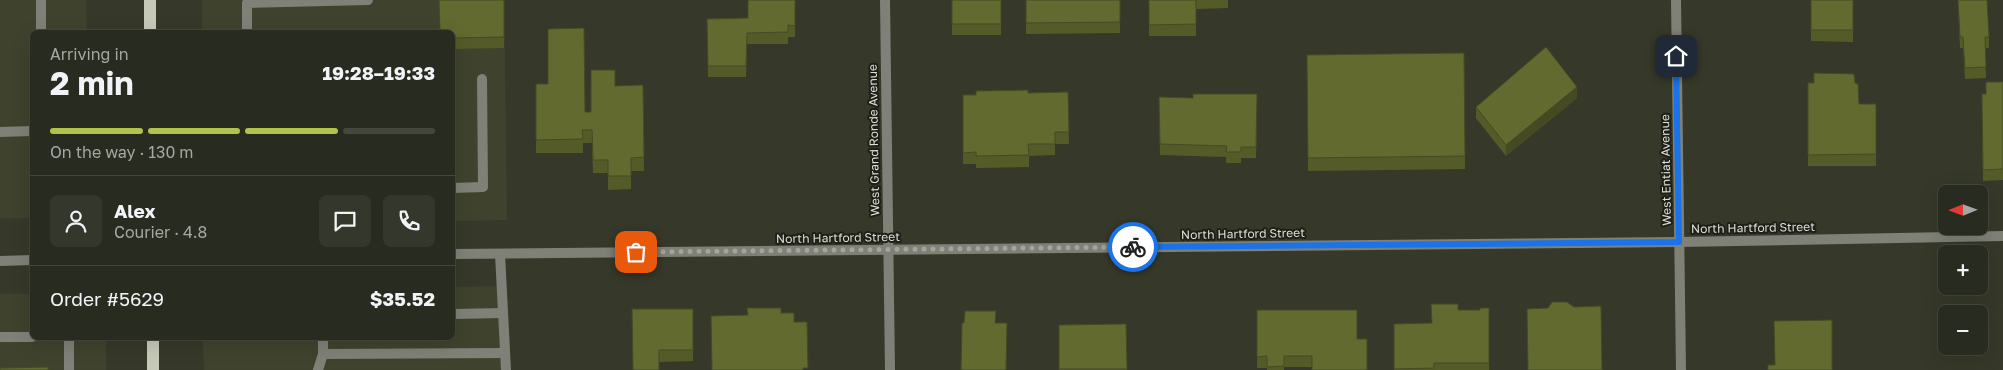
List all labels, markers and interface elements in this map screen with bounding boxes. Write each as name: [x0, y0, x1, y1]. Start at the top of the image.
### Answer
pin: [1655, 35, 1697, 77]
icon: home: [1662, 42, 1690, 70]
text: Arriving in: [50, 44, 129, 64]
text: 19:28–19:33: [322, 61, 435, 84]
text: 2 min: [50, 64, 134, 102]
street label: West Grand Ronde Avenue: [865, 64, 882, 216]
street label: West Entiat Avenue: [1657, 114, 1674, 226]
text: On the way · 130 m: [50, 142, 194, 162]
north arrow: [1938, 185, 1988, 235]
map controls: [1938, 185, 1988, 355]
button: person: [50, 195, 102, 247]
button: chat: [319, 195, 371, 247]
button: phone: [383, 195, 435, 247]
text: Alex: [114, 199, 155, 222]
street label: North Hartford Street: [1691, 219, 1815, 236]
text: Courier · 4.8: [114, 222, 207, 242]
courier: [1108, 222, 1158, 272]
street label: North Hartford Street: [1181, 225, 1305, 242]
street label: North Hartford Street: [776, 229, 900, 246]
pin: [615, 231, 657, 273]
icon: bike: [1119, 233, 1147, 261]
icon: bag: [622, 238, 650, 266]
button: +: [1938, 245, 1988, 295]
text: Order #5629: [50, 287, 164, 310]
text: $35.52: [370, 287, 435, 310]
button: −: [1938, 305, 1988, 355]

